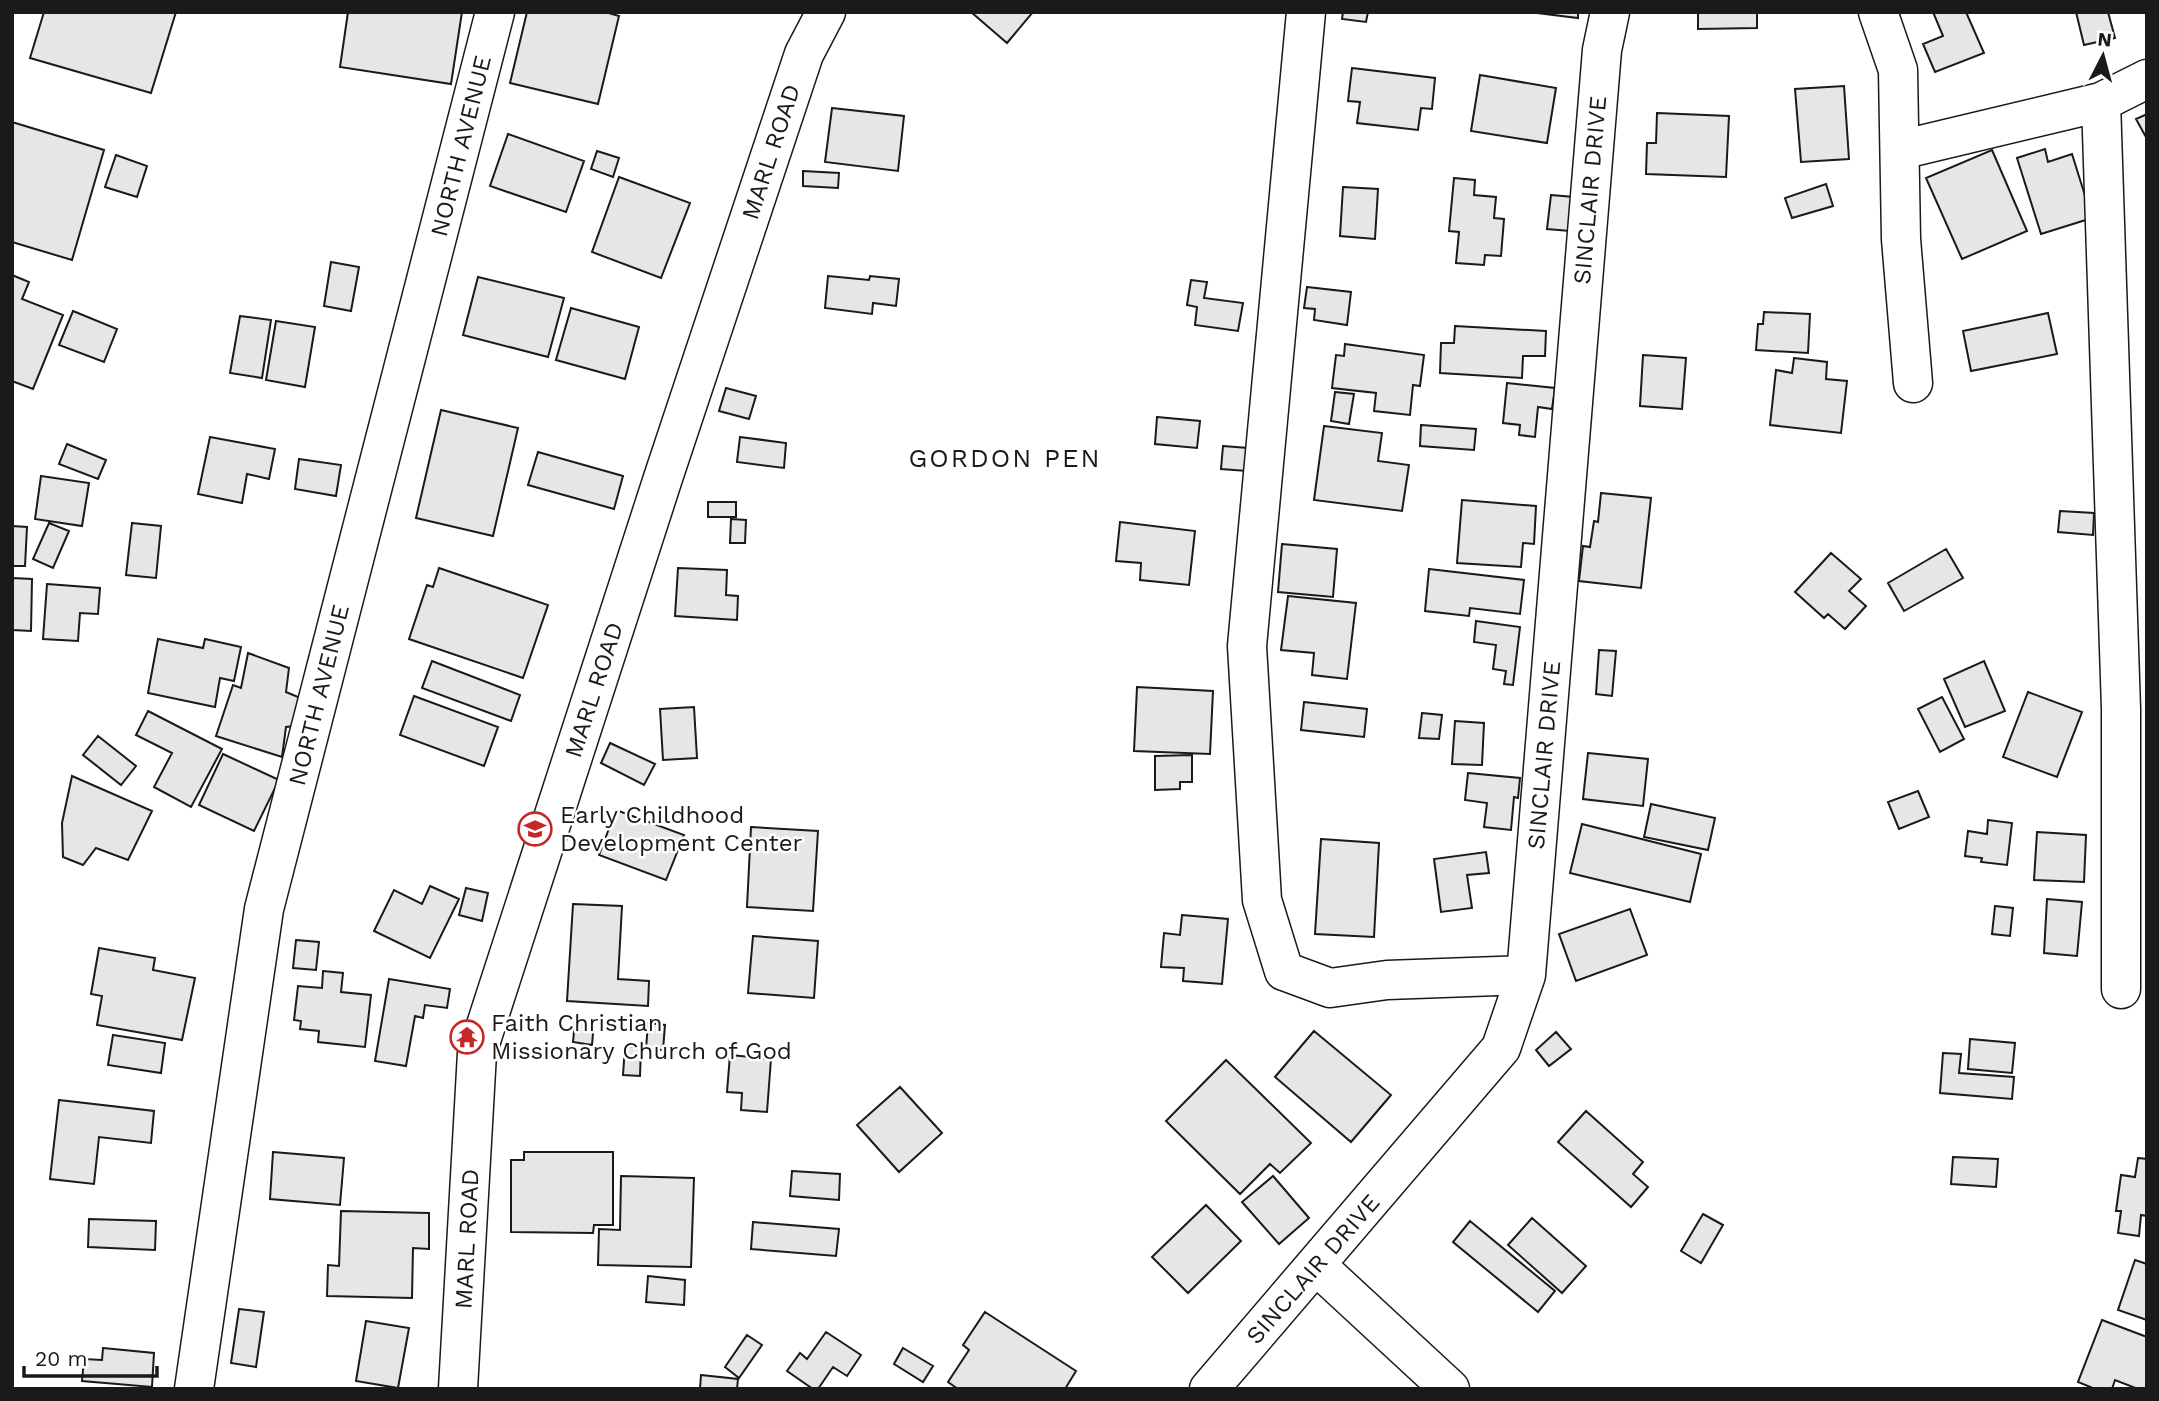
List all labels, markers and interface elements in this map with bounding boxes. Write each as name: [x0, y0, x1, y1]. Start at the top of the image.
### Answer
north arrow: [2068, 21, 2138, 91]
text: N: [2097, 27, 2113, 52]
street label: NORTH AVENUE: [425, 53, 497, 239]
street label: MARL ROAD: [736, 81, 806, 223]
street label: SINCLAIR DRIVE: [1568, 95, 1612, 285]
district label: GORDON PEN: [908, 443, 1102, 473]
street label: NORTH AVENUE: [283, 602, 355, 788]
street label: MARL ROAD: [559, 619, 629, 761]
street label: SINCLAIR DRIVE: [1522, 660, 1566, 850]
place label: Early Childhood Development Center: [560, 801, 802, 857]
school or university icon: Early Childhood Development Center: [516, 810, 554, 848]
place label: Faith Christian Missionary Church of God: [491, 1009, 792, 1065]
temple icon: Faith Christian Missionary Church of God: [448, 1018, 486, 1056]
street label: MARL ROAD: [449, 1168, 485, 1310]
street label: SINCLAIR DRIVE: [1240, 1188, 1386, 1350]
scale bar: [24, 1334, 158, 1378]
text: 20 m: [35, 1346, 87, 1371]

